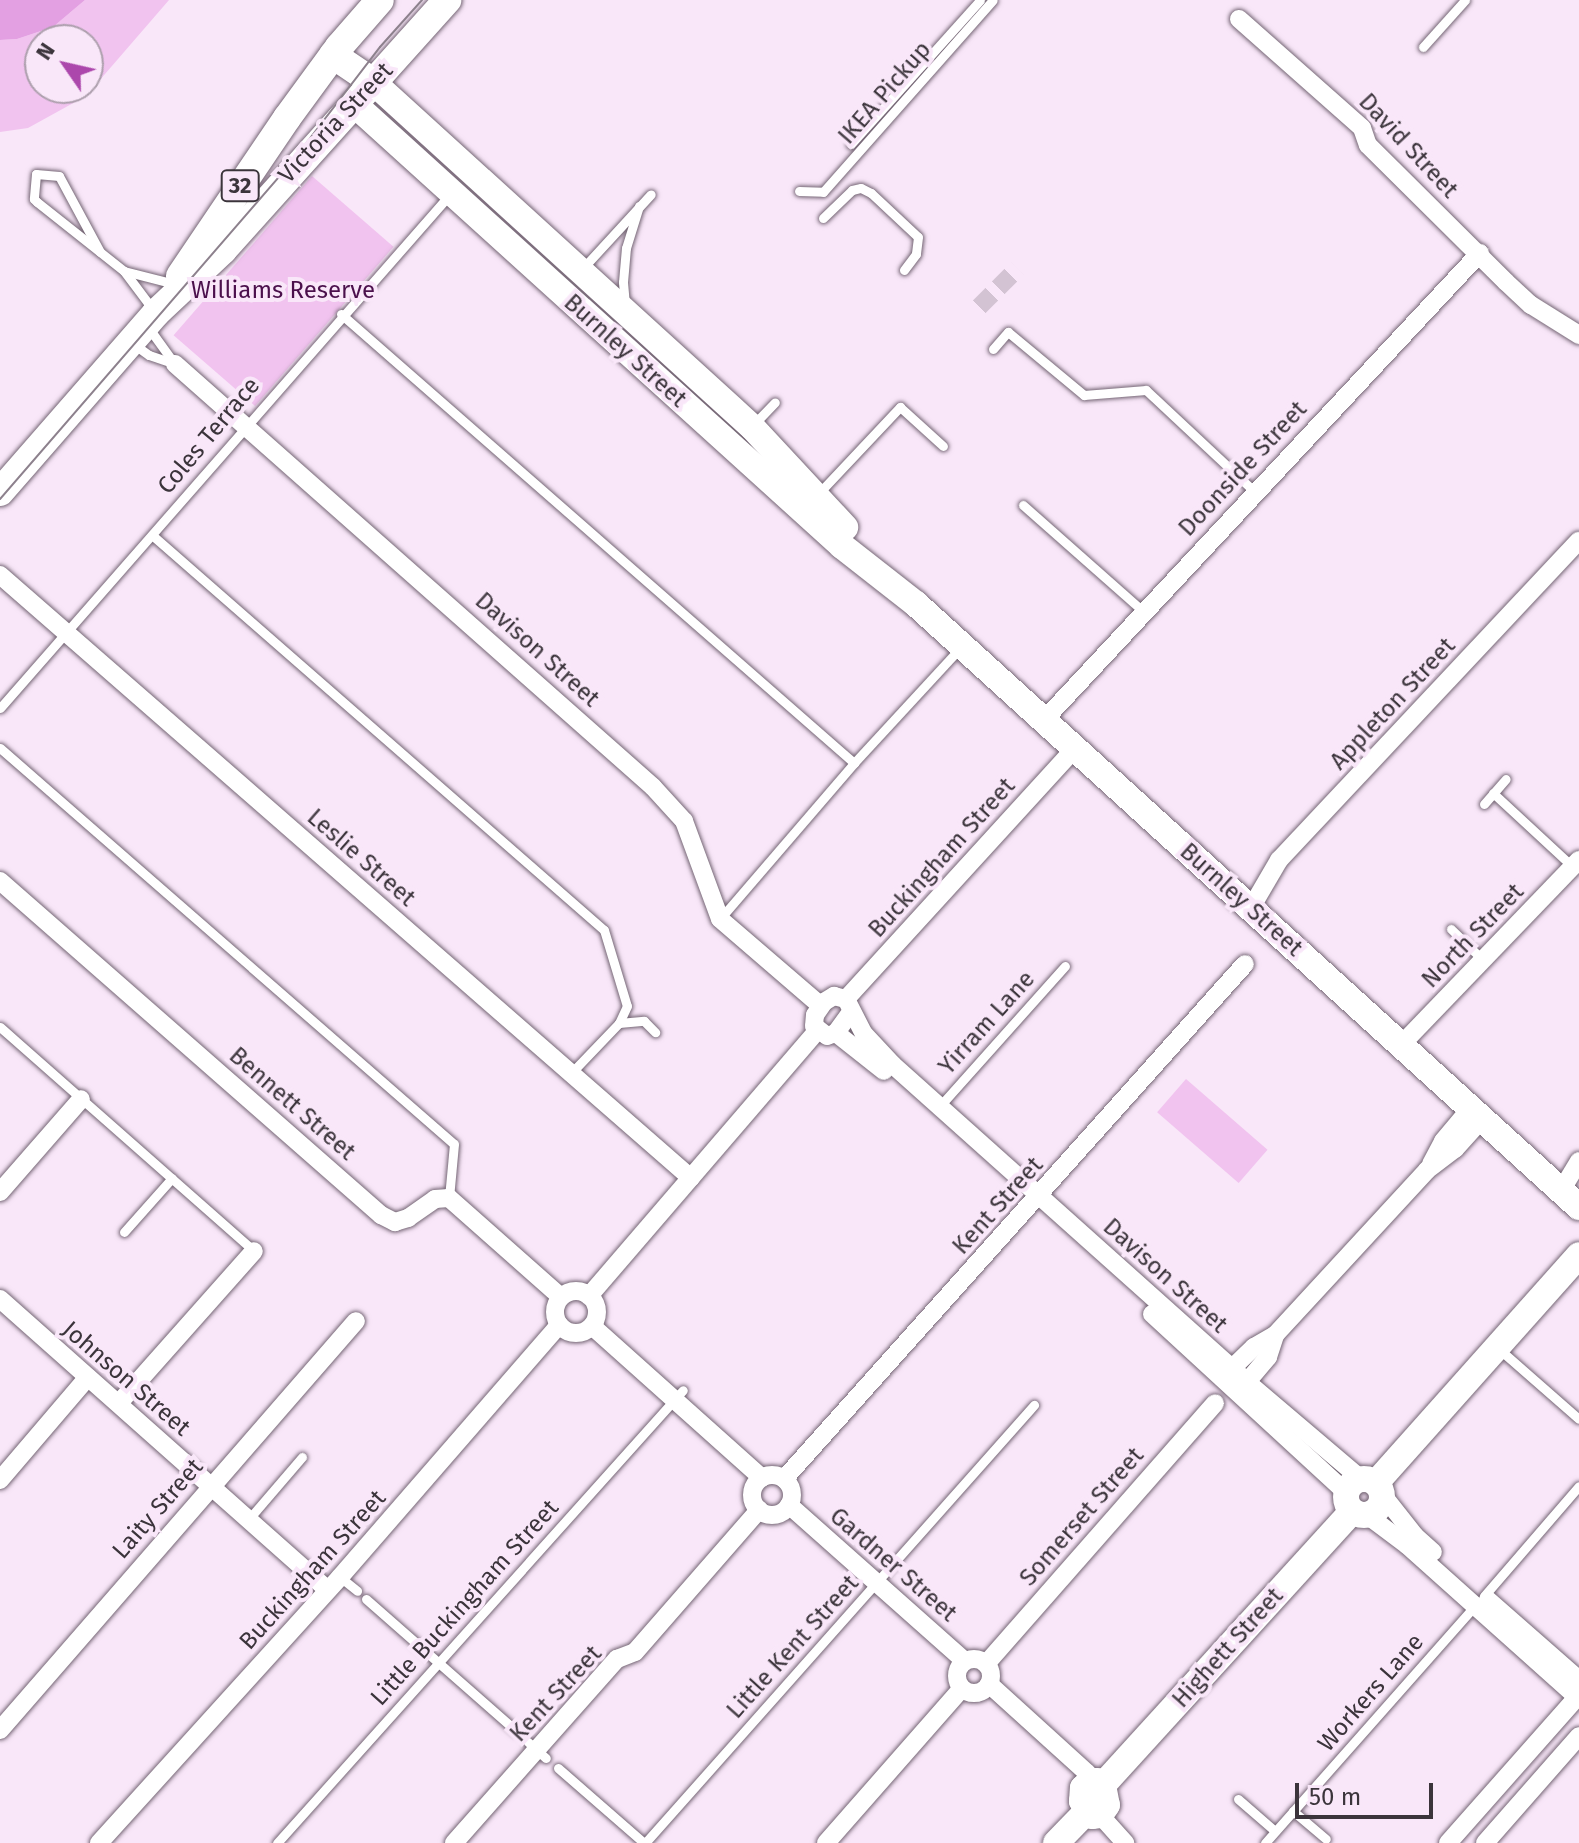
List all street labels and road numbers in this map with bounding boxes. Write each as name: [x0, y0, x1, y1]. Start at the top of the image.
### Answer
street label: IKEA Pickup: [833, 36, 937, 150]
street label: Victoria Street: [273, 57, 399, 189]
street label: David Street: [1352, 88, 1464, 204]
road number: 32: [220, 168, 260, 204]
street label: Burnley Street: [558, 288, 692, 414]
street label: Coles Terrace: [152, 372, 266, 500]
street label: Doonside Street: [1173, 395, 1313, 543]
street label: Davison Street: [469, 587, 605, 713]
street label: Appleton Street: [1324, 632, 1462, 776]
street label: Buckingham Street: [863, 772, 1021, 944]
street label: Leslie Street: [301, 803, 421, 913]
street label: Burnley Street: [1174, 837, 1308, 963]
street label: North Street: [1416, 878, 1530, 994]
street label: Yirram Lane: [933, 965, 1041, 1081]
street label: Bennett Street: [223, 1041, 361, 1167]
street label: Kent Street: [947, 1151, 1049, 1261]
street label: Davison Street: [1097, 1213, 1233, 1339]
street label: Johnson Street: [56, 1316, 196, 1442]
street label: Somerset Street: [1014, 1442, 1150, 1592]
street label: Laity Street: [107, 1453, 209, 1565]
street label: Buckingham Street: [234, 1484, 392, 1656]
street label: Little Buckingham Street: [365, 1494, 565, 1712]
street label: Gardner Street: [824, 1502, 962, 1628]
street label: Little Kent Street: [721, 1569, 865, 1725]
street label: Highett Street: [1167, 1582, 1289, 1714]
street label: Workers Lane: [1312, 1628, 1430, 1758]
street label: Kent Street: [504, 1640, 608, 1748]

